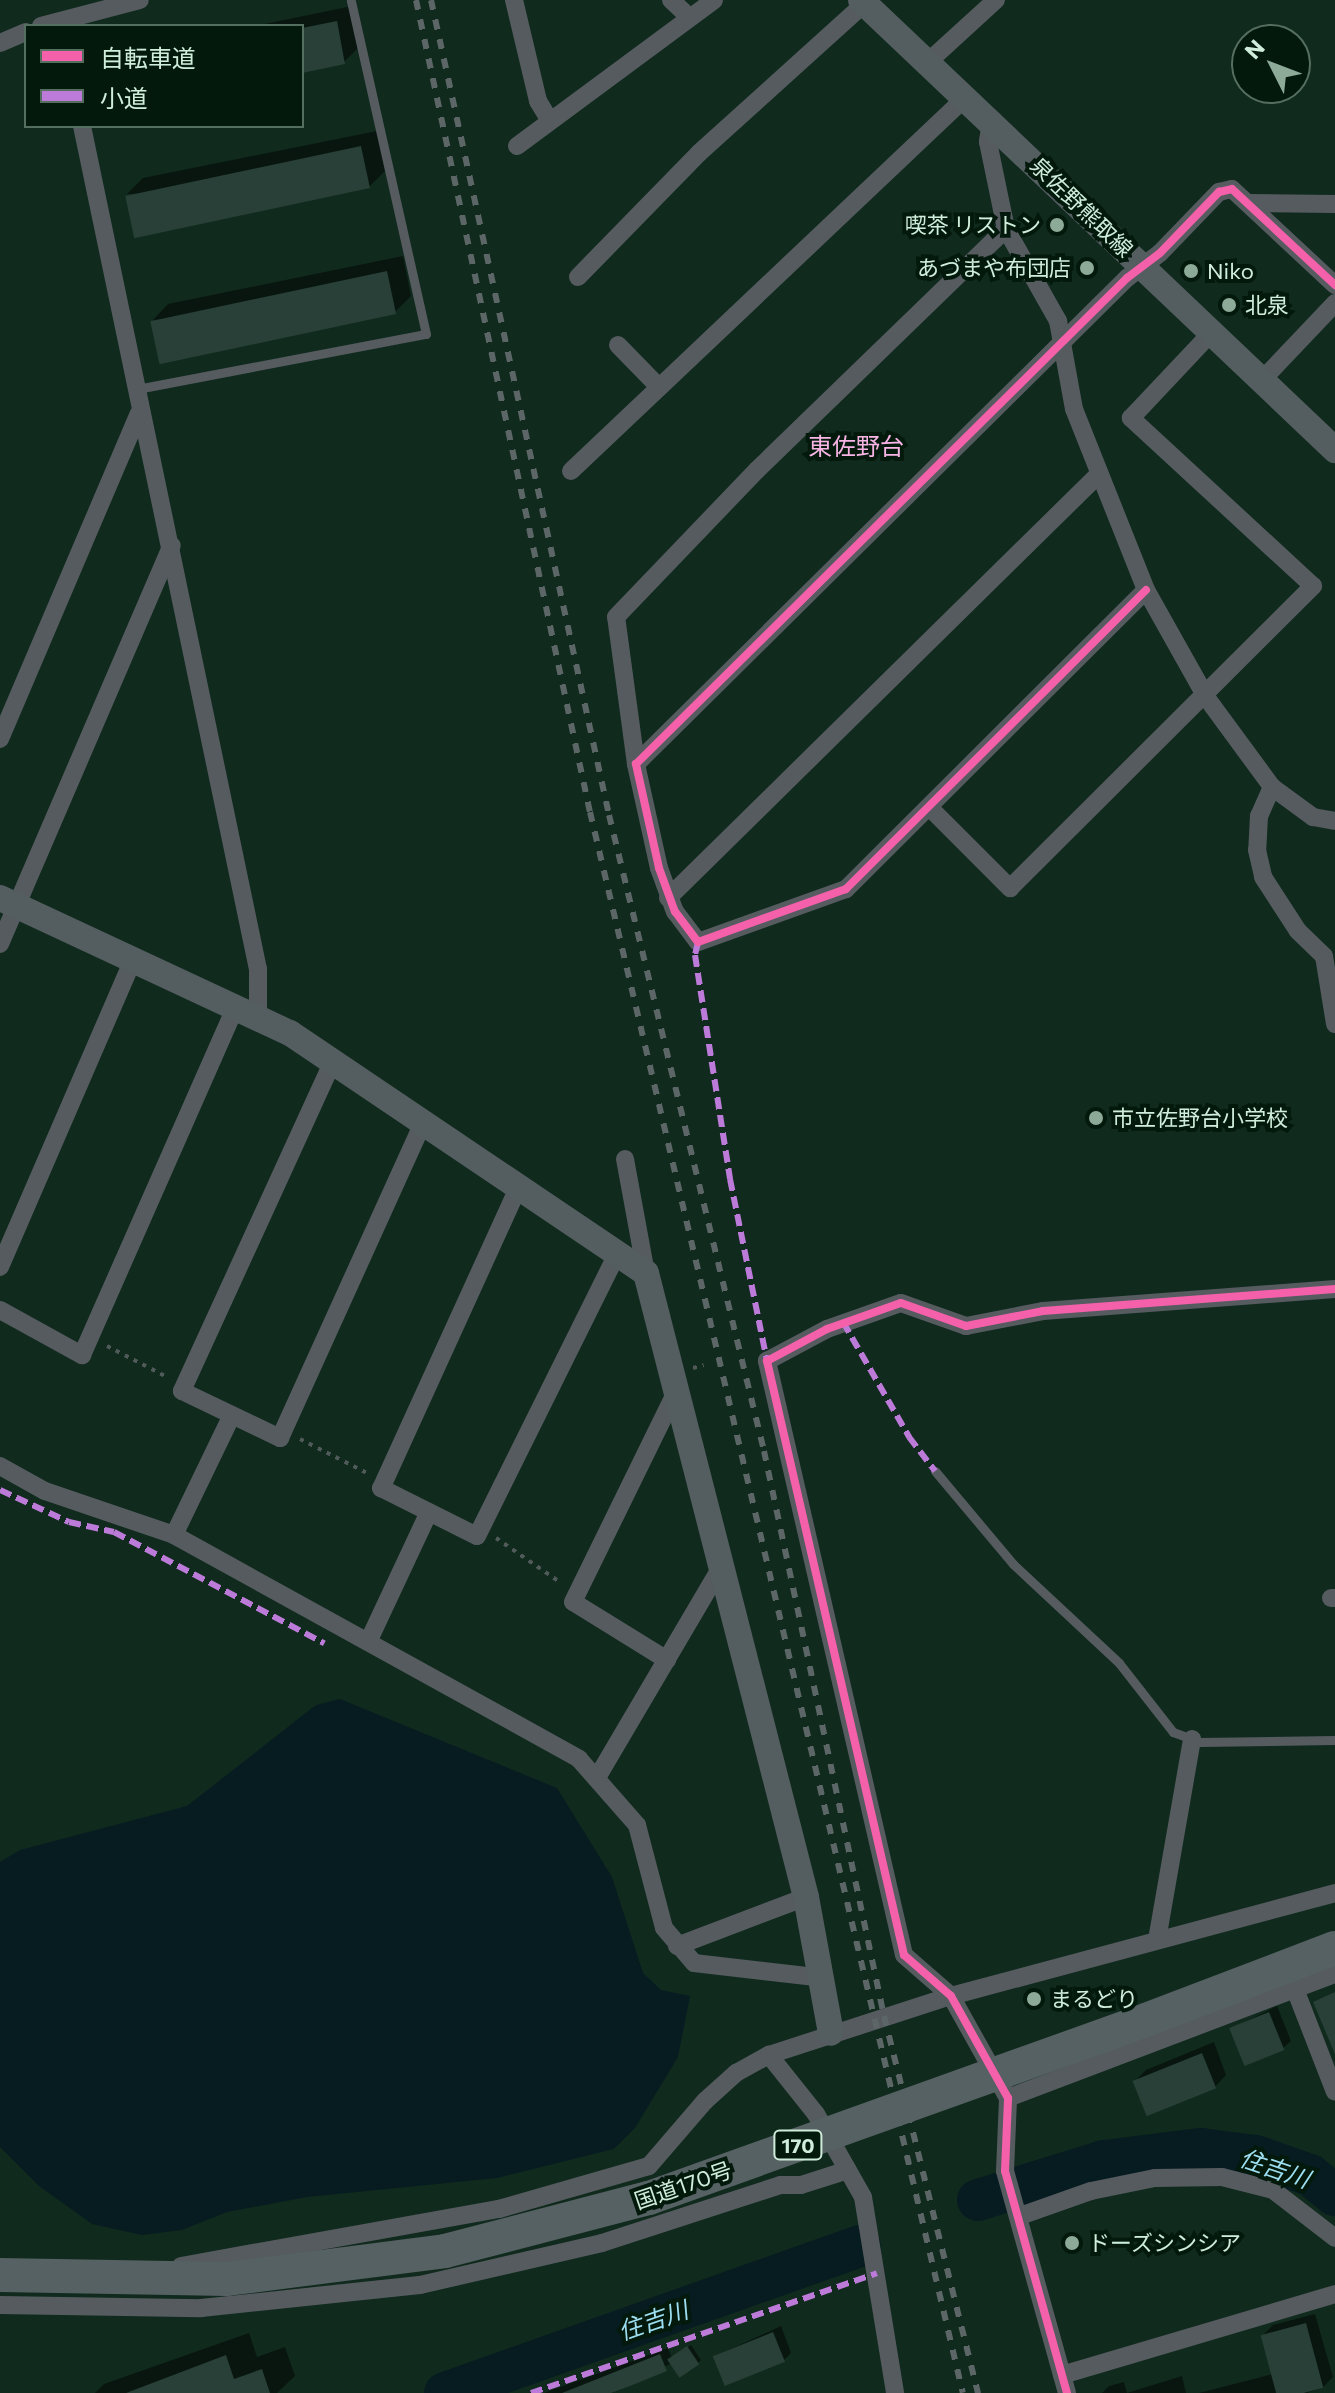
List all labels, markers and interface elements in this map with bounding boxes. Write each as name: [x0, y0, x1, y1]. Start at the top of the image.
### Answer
legend: [24, 24, 304, 128]
north arrow: [1231, 24, 1311, 104]
text: N: [1239, 34, 1270, 64]
text: 自転車道: [100, 43, 196, 72]
text: 小道: [100, 83, 148, 112]
street label: 泉佐野熊取線: [1025, 152, 1139, 262]
place label: 喫茶 リストン: [905, 212, 1041, 238]
marker: 喫茶 リストン: [1048, 216, 1066, 234]
place label: あづまや布団店: [917, 255, 1071, 281]
place label: Niko: [1207, 258, 1254, 284]
marker: あづまや布団店: [1078, 259, 1096, 277]
marker: Niko: [1182, 262, 1200, 280]
place label: 北泉: [1245, 292, 1289, 318]
marker: 北泉: [1220, 296, 1238, 314]
district label: 東佐野台: [808, 432, 904, 460]
place label: 市立佐野台小学校: [1112, 1105, 1288, 1131]
marker: 市立佐野台小学校: [1087, 1109, 1105, 1127]
place label: まるどり: [1050, 1986, 1138, 2012]
marker: まるどり: [1025, 1990, 1043, 2008]
road number: 170: [772, 2129, 824, 2161]
water label: 住吉川: [1236, 2143, 1314, 2193]
street label: 国道170号: [631, 2156, 735, 2214]
place label: ドーズシンシア: [1088, 2230, 1242, 2256]
marker: ドーズシンシア: [1063, 2234, 1081, 2252]
water label: 住吉川: [614, 2295, 692, 2345]

